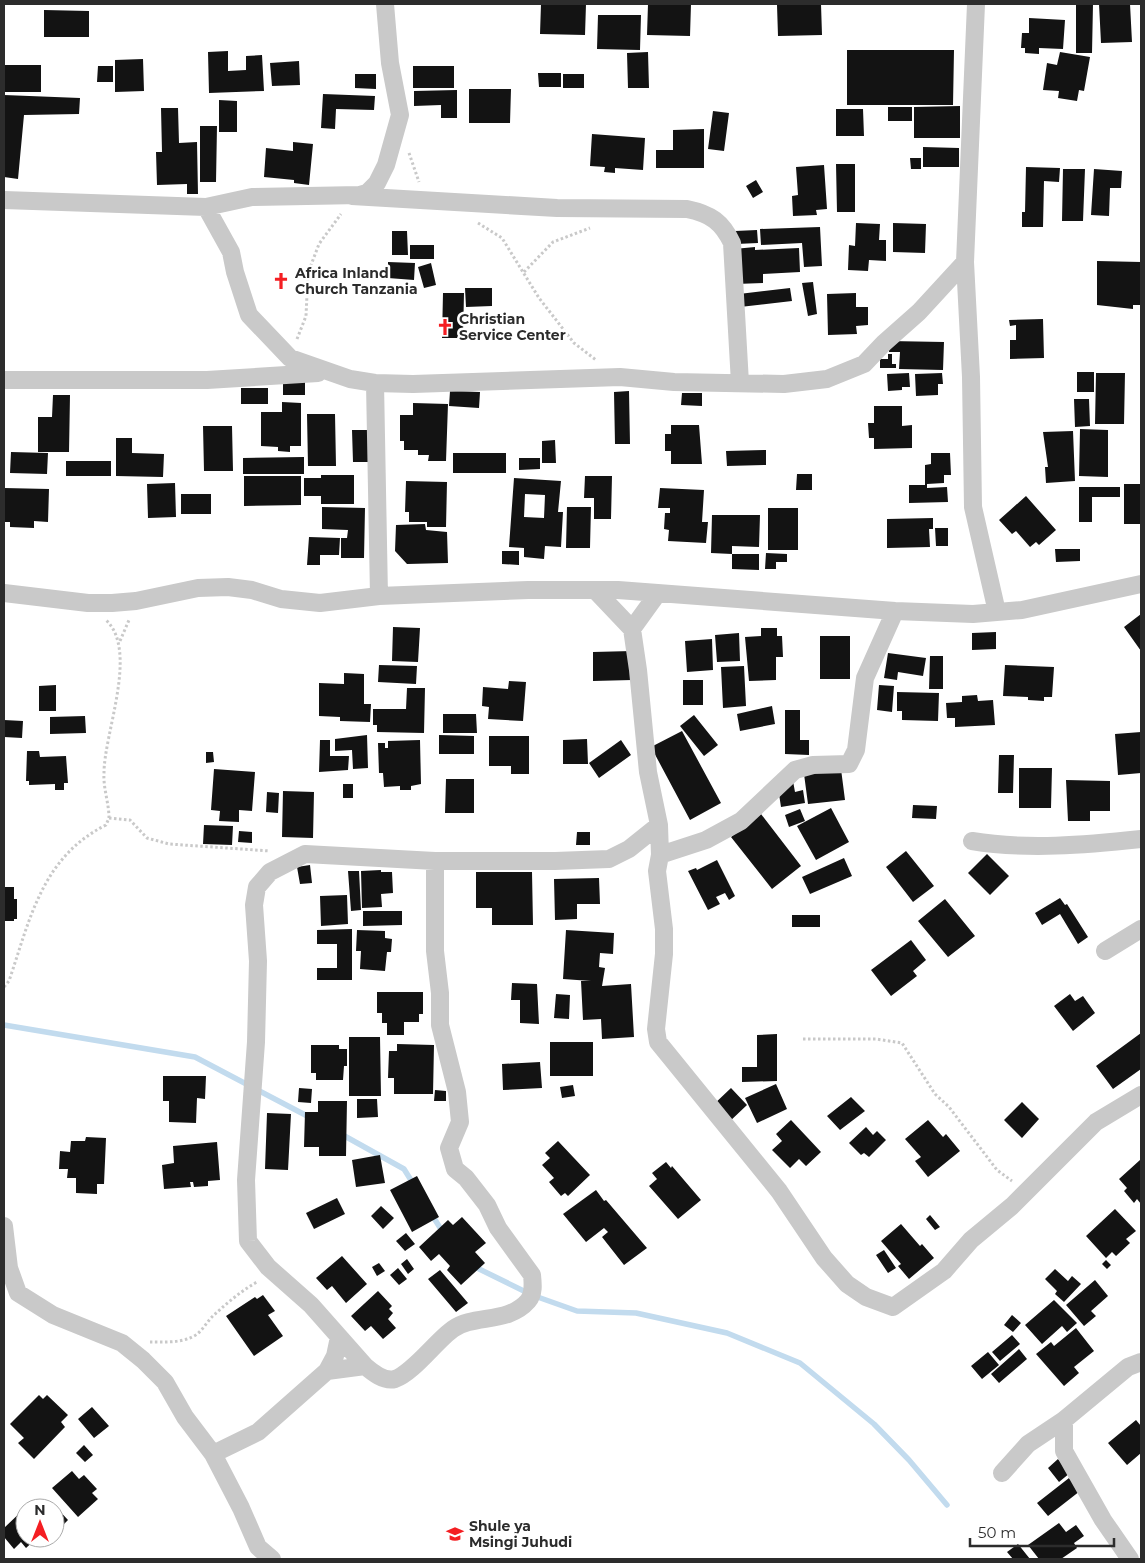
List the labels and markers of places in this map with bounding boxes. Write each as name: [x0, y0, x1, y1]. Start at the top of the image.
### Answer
place label: Africa Inland Church Tanzania: [294, 264, 418, 298]
church icon: Africa Inland Church Tanzania: [271, 271, 291, 291]
place label: Christian Service Center: [459, 310, 566, 344]
church icon: Christian Service Center: [435, 317, 455, 337]
place label: Shule ya Msingi Juhudi: [469, 1517, 572, 1551]
school or university icon: Shule ya Msingi Juhudi: [445, 1524, 465, 1544]

